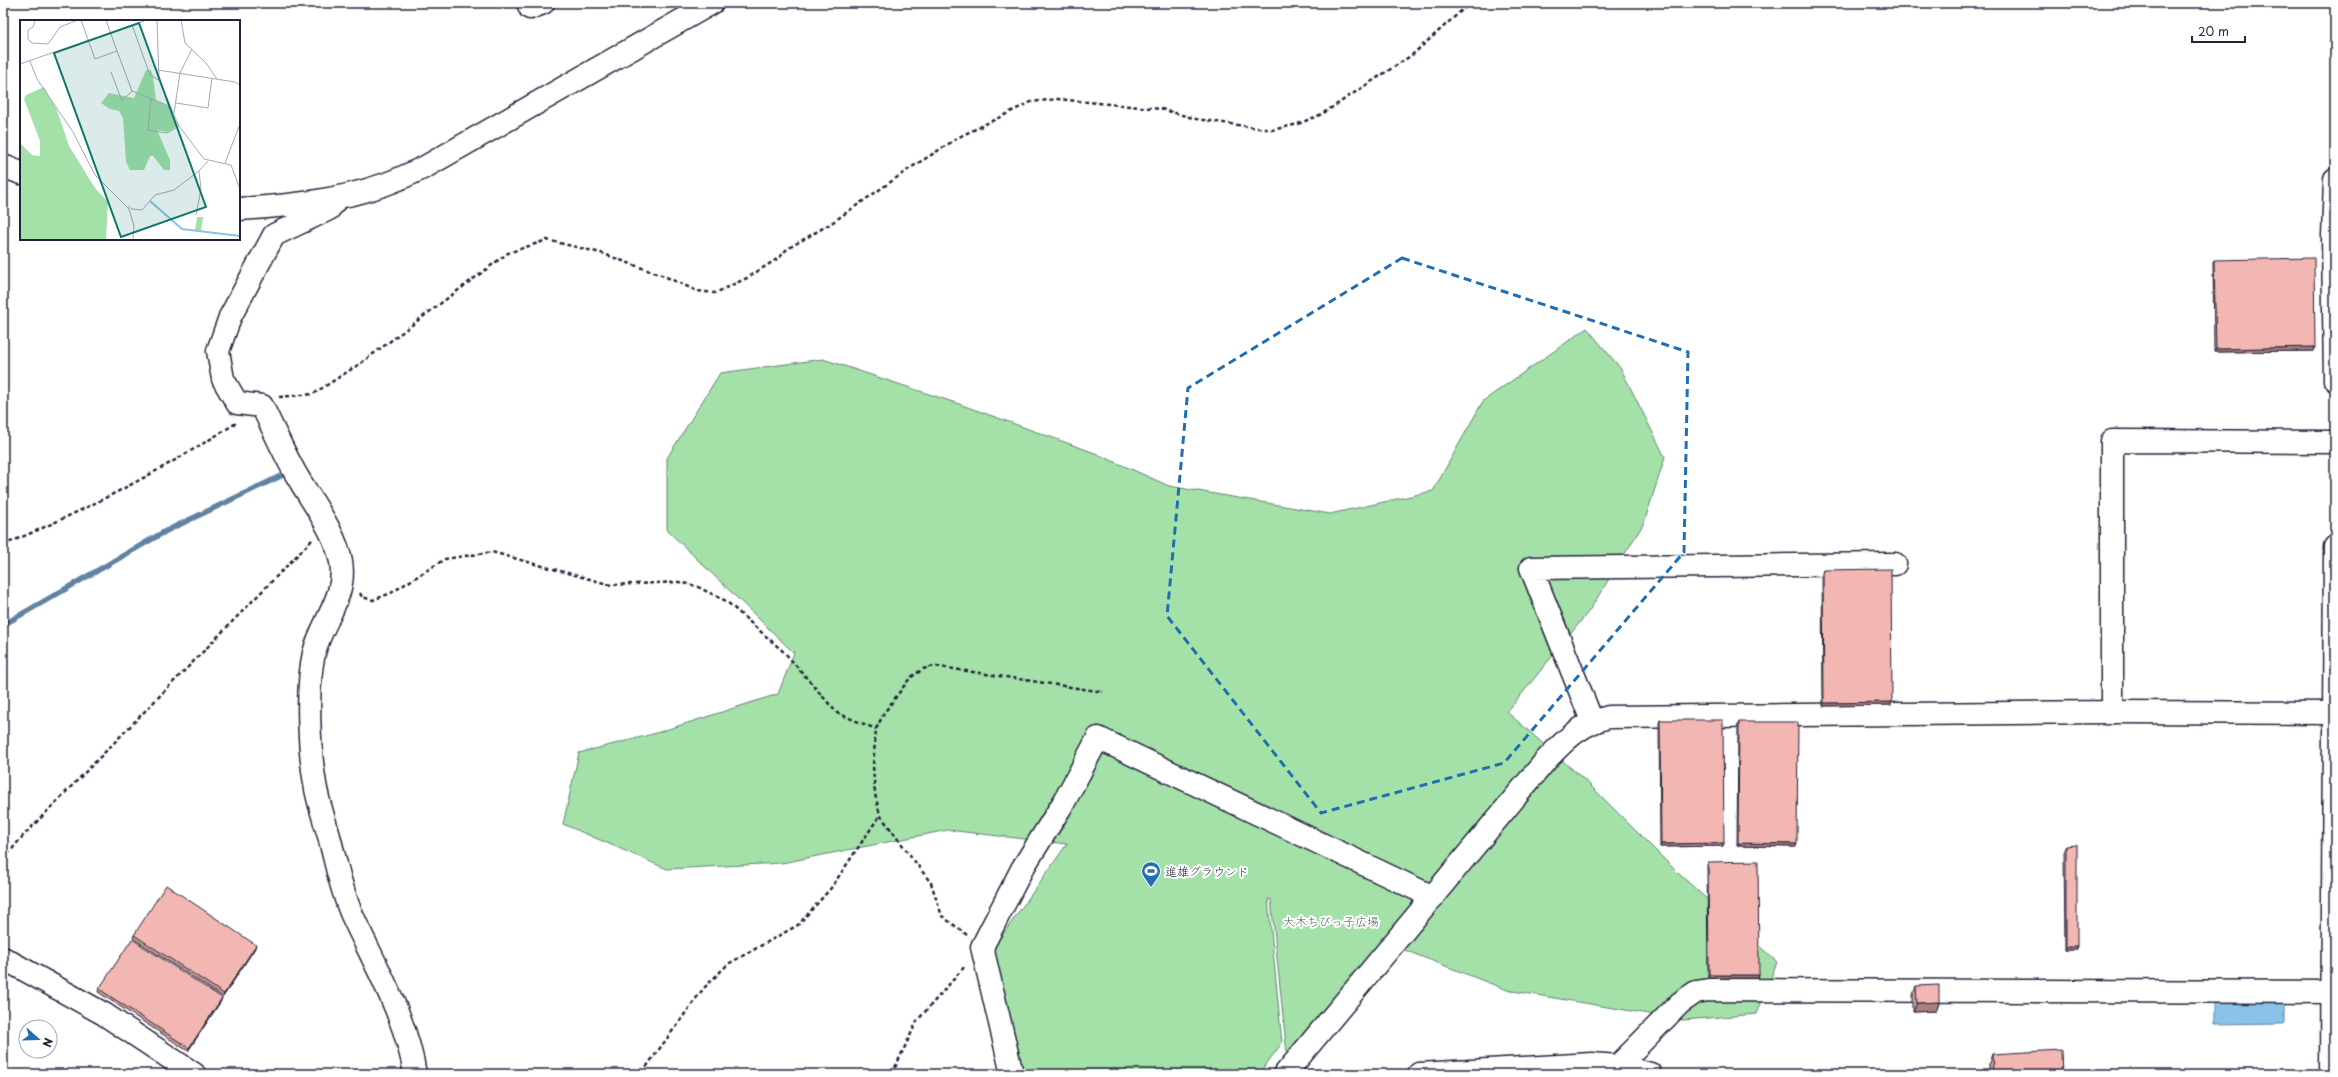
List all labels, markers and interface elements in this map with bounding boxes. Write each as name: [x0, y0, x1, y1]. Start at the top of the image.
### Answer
scale bar: [2192, 18, 2245, 44]
inset map: [20, 20, 240, 240]
text: 20 m: [2198, 22, 2229, 40]
sports icon: 進雄グラウンド: [1140, 860, 1162, 888]
place label: 進雄グラウンド: [1165, 862, 1249, 880]
park label: 大木ちびっ子広場: [1283, 912, 1379, 930]
north arrow: [18, 1019, 58, 1059]
text: N: [38, 1036, 57, 1050]

